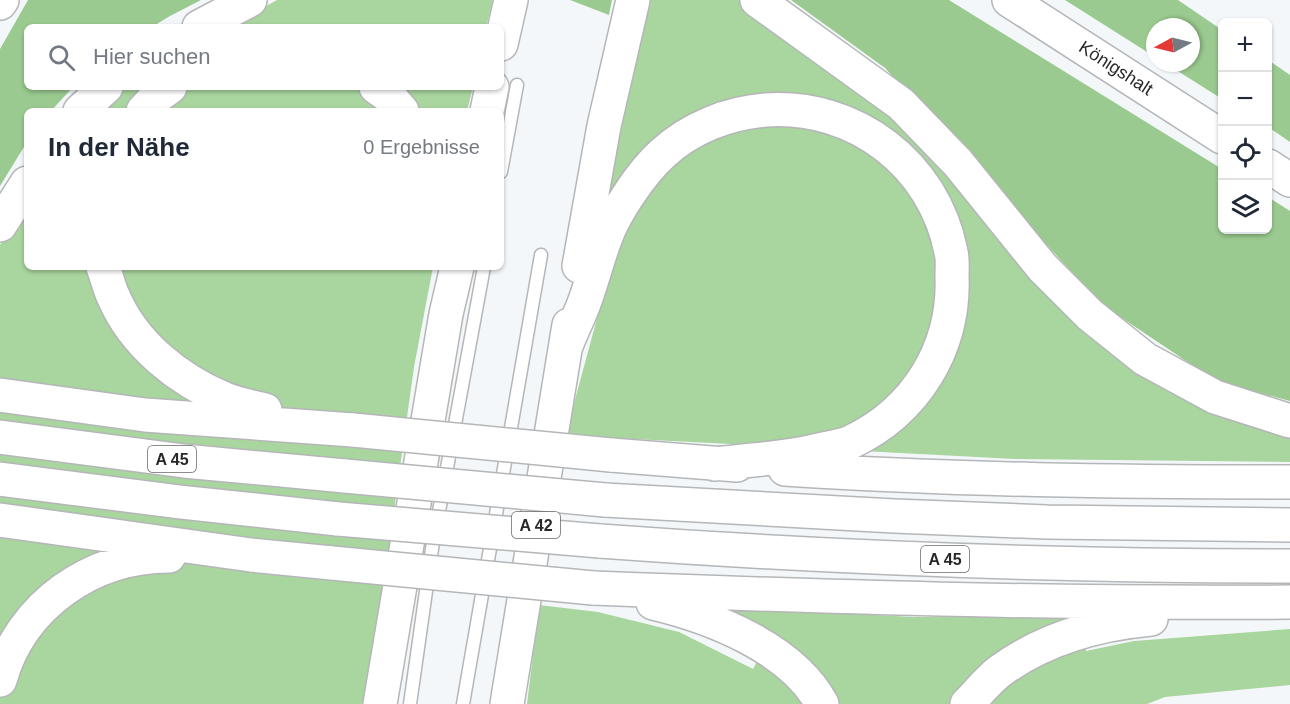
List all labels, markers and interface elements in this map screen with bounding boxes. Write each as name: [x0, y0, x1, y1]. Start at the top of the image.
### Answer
north arrow: [1146, 18, 1200, 72]
map controls: [1218, 18, 1272, 234]
button: +: [1218, 18, 1272, 72]
search box: [24, 24, 504, 90]
street label: Königshalt: [1075, 37, 1157, 99]
icon: search: [45, 41, 78, 74]
text: Hier suchen: [93, 44, 210, 69]
button: −: [1218, 72, 1272, 126]
button: locate: [1218, 126, 1272, 180]
text: In der Nähe: [48, 132, 190, 162]
text: 0 Ergebnisse: [363, 136, 480, 158]
button: layers: [1218, 180, 1272, 234]
road number: A 45: [148, 446, 196, 472]
road number: A 42: [512, 512, 560, 538]
road number: A 45: [921, 546, 969, 572]

